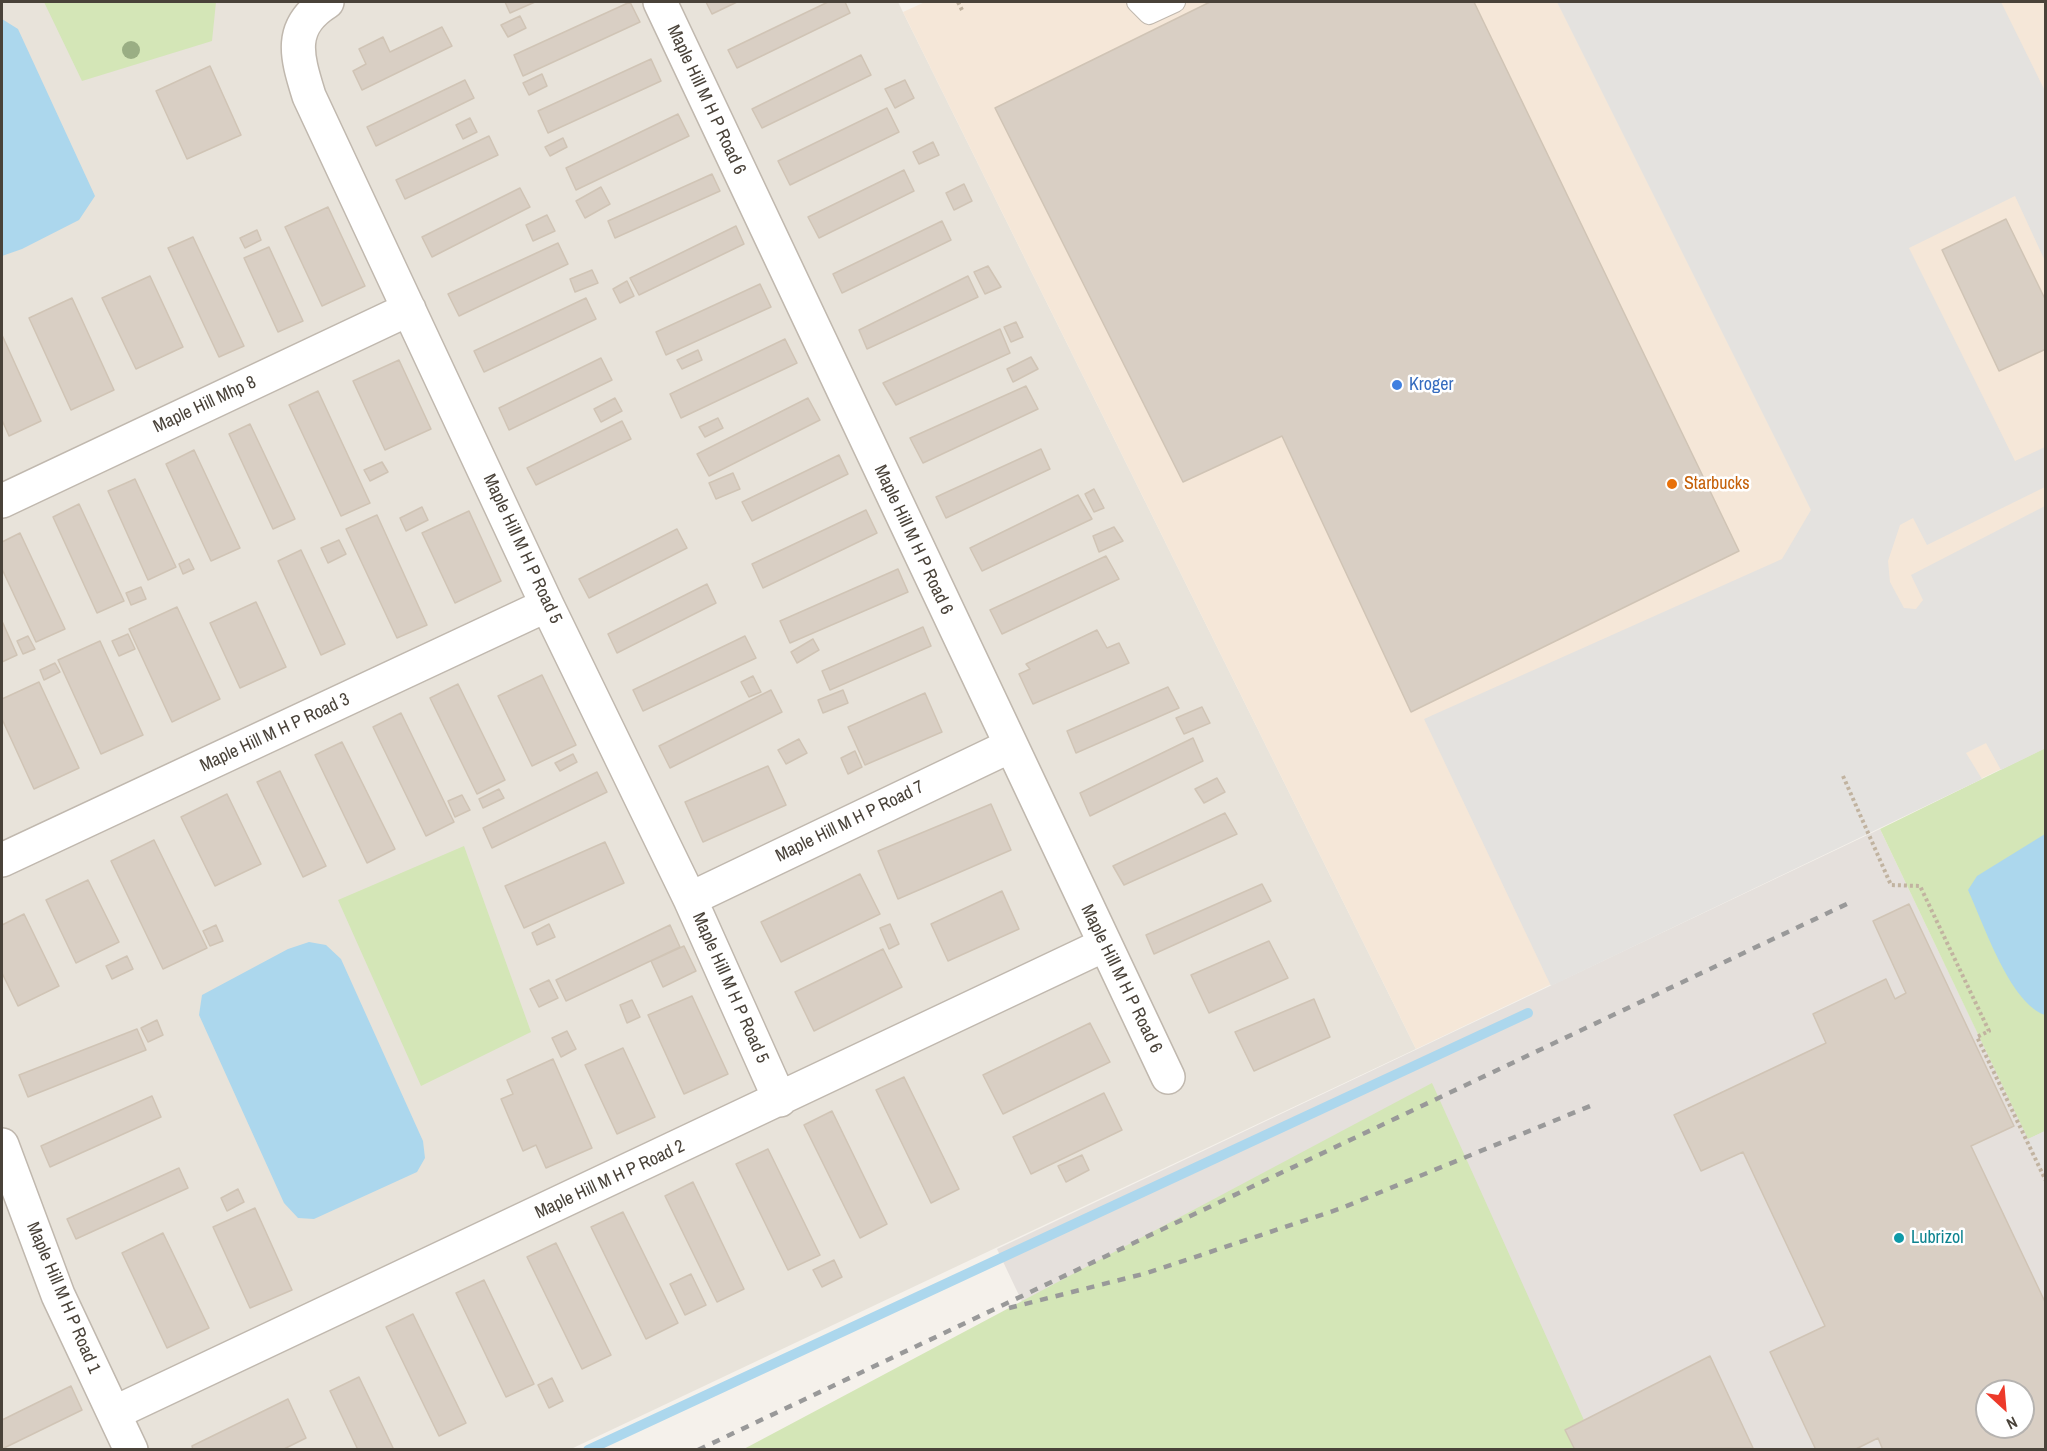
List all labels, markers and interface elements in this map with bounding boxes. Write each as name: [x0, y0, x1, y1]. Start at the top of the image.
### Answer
street label: Maple Hill M H P Road 6: [662, 22, 750, 178]
street label: Maple Hill Mhp 8: [150, 372, 260, 438]
place label: Kroger: [1409, 374, 1453, 396]
marker: Kroger: [1390, 378, 1404, 392]
street label: Maple Hill M H P Road 6: [869, 462, 957, 618]
street label: Maple Hill M H P Road 5: [478, 471, 566, 627]
place label: Starbucks: [1684, 473, 1750, 495]
marker: Starbucks: [1665, 477, 1679, 491]
street label: Maple Hill M H P Road 3: [197, 689, 353, 777]
street label: Maple Hill M H P Road 7: [772, 777, 928, 867]
street label: Maple Hill M H P Road 6: [1076, 901, 1166, 1057]
street label: Maple Hill M H P Road 5: [687, 909, 773, 1067]
street label: Maple Hill M H P Road 2: [532, 1136, 688, 1224]
street label: Maple Hill M H P Road 1: [21, 1219, 105, 1377]
place label: Lubrizol: [1911, 1227, 1964, 1249]
marker: Lubrizol: [1892, 1231, 1906, 1245]
north arrow: [1975, 1379, 2035, 1439]
text: N: [2003, 1411, 2021, 1435]

